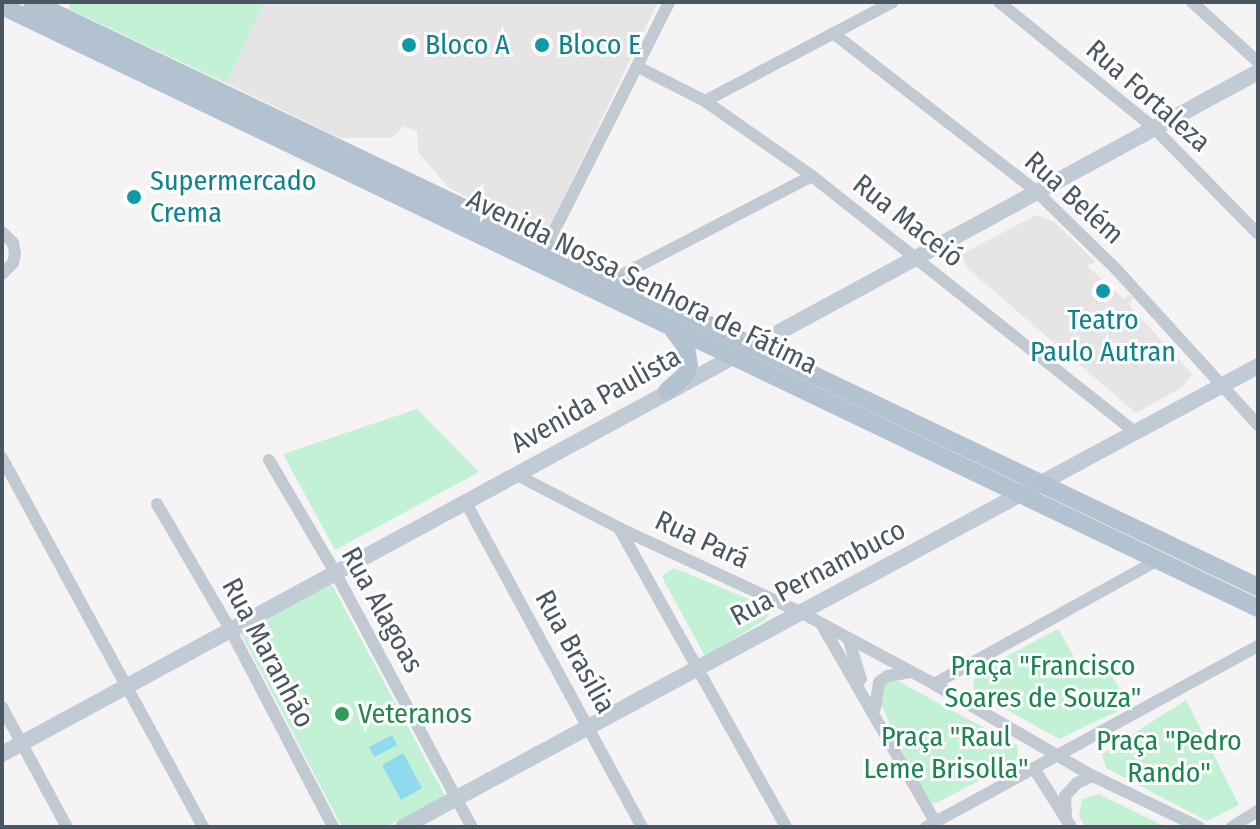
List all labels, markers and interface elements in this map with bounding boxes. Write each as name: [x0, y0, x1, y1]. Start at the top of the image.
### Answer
place label: Bloco A: [425, 28, 510, 62]
place label: Bloco E: [558, 28, 641, 62]
street label: Rua Fortaleza: [1079, 33, 1217, 159]
marker: Bloco A: [400, 36, 418, 54]
marker: Bloco E: [533, 36, 551, 54]
street label: Rua Belém: [1017, 145, 1131, 251]
place label: Supermercado Crema: [150, 164, 317, 230]
street label: Rua Maceió: [846, 167, 970, 275]
street label: Avenida Nossa Senhora de Fátima: [461, 182, 823, 382]
marker: Supermercado Crema: [125, 188, 143, 206]
marker: Teatro Paulo Autran: [1094, 282, 1112, 300]
place label: Teatro Paulo Autran: [1030, 303, 1176, 369]
street label: Avenida Paulista: [505, 340, 687, 460]
street label: Rua Pará: [650, 504, 754, 576]
street label: Rua Pernambuco: [725, 513, 911, 633]
street label: Rua Alagoas: [334, 541, 430, 679]
street label: Rua Maranhão: [215, 573, 321, 733]
street label: Rua Brasília: [527, 585, 623, 719]
park label: Praça "Francisco Soares de Souza": [945, 649, 1141, 715]
place label: Veteranos: [358, 697, 472, 731]
marker: Veteranos: [333, 705, 351, 723]
park label: Praça "Raul Leme Brisolla": [863, 720, 1029, 786]
park label: Praça "Pedro Rando": [1096, 724, 1242, 790]

